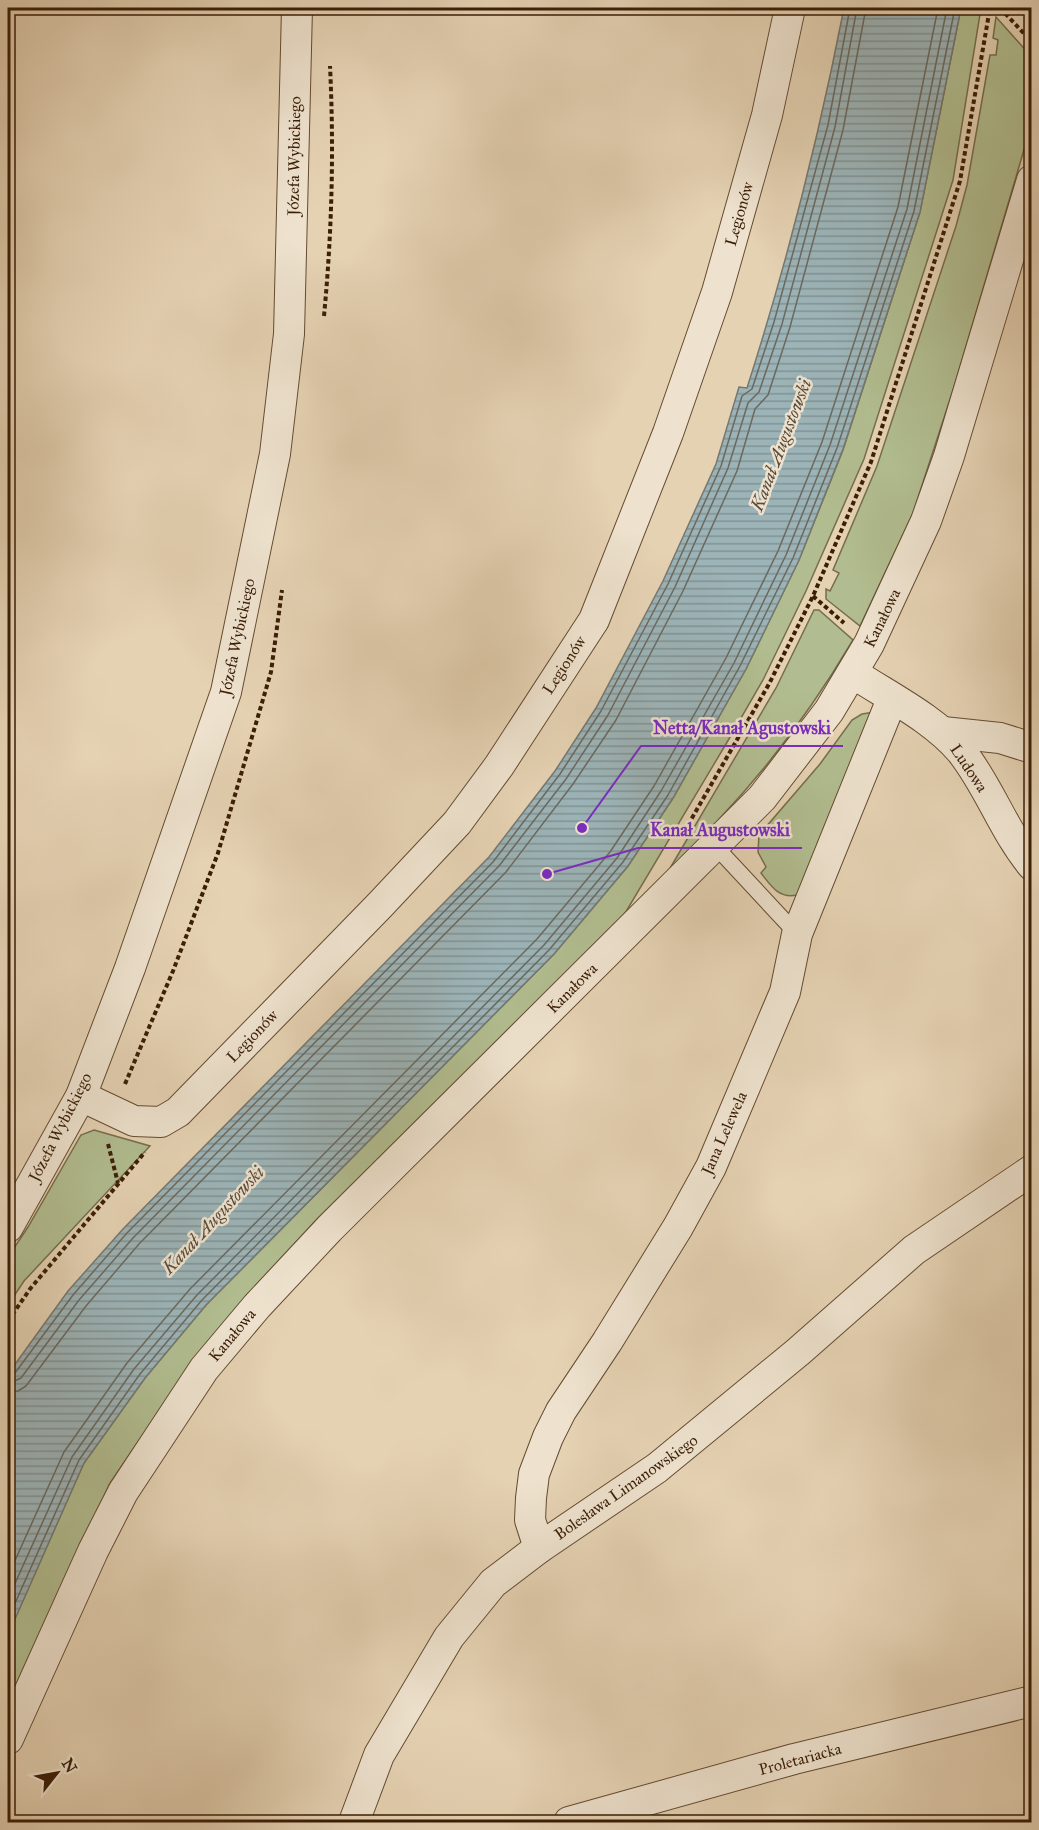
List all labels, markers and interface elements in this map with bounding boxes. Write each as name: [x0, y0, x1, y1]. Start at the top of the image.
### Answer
street label: Józefa Wybickiego: [283, 96, 306, 218]
street label: Legionów: [721, 179, 758, 248]
water label: Kanał Augustowski: [745, 376, 816, 515]
street label: Józefa Wybickiego: [215, 577, 260, 700]
street label: Kanałowa: [860, 585, 904, 651]
street label: Legionów: [538, 632, 591, 698]
callout: Netta/Kanał Agustowski: [641, 710, 843, 746]
text: Netta/Kanał Agustowski: [653, 717, 832, 740]
street label: Ludowa: [946, 740, 992, 796]
callout: Kanał Augustowski: [638, 812, 802, 848]
text: Kanał Augustowski: [650, 819, 791, 842]
street label: Kanałowa: [543, 959, 601, 1017]
street label: Legionów: [222, 1005, 283, 1067]
street label: Józefa Wybickiego: [24, 1070, 96, 1187]
street label: Jana Lelewela: [696, 1088, 752, 1180]
water label: Kanał Augustowski: [157, 1161, 269, 1279]
street label: Kanałowa: [204, 1305, 260, 1365]
street label: Bolesława Limanowskiego: [551, 1430, 702, 1545]
street label: Proletariacka: [757, 1739, 844, 1779]
north arrow: [27, 1743, 87, 1803]
text: N: [58, 1755, 81, 1777]

